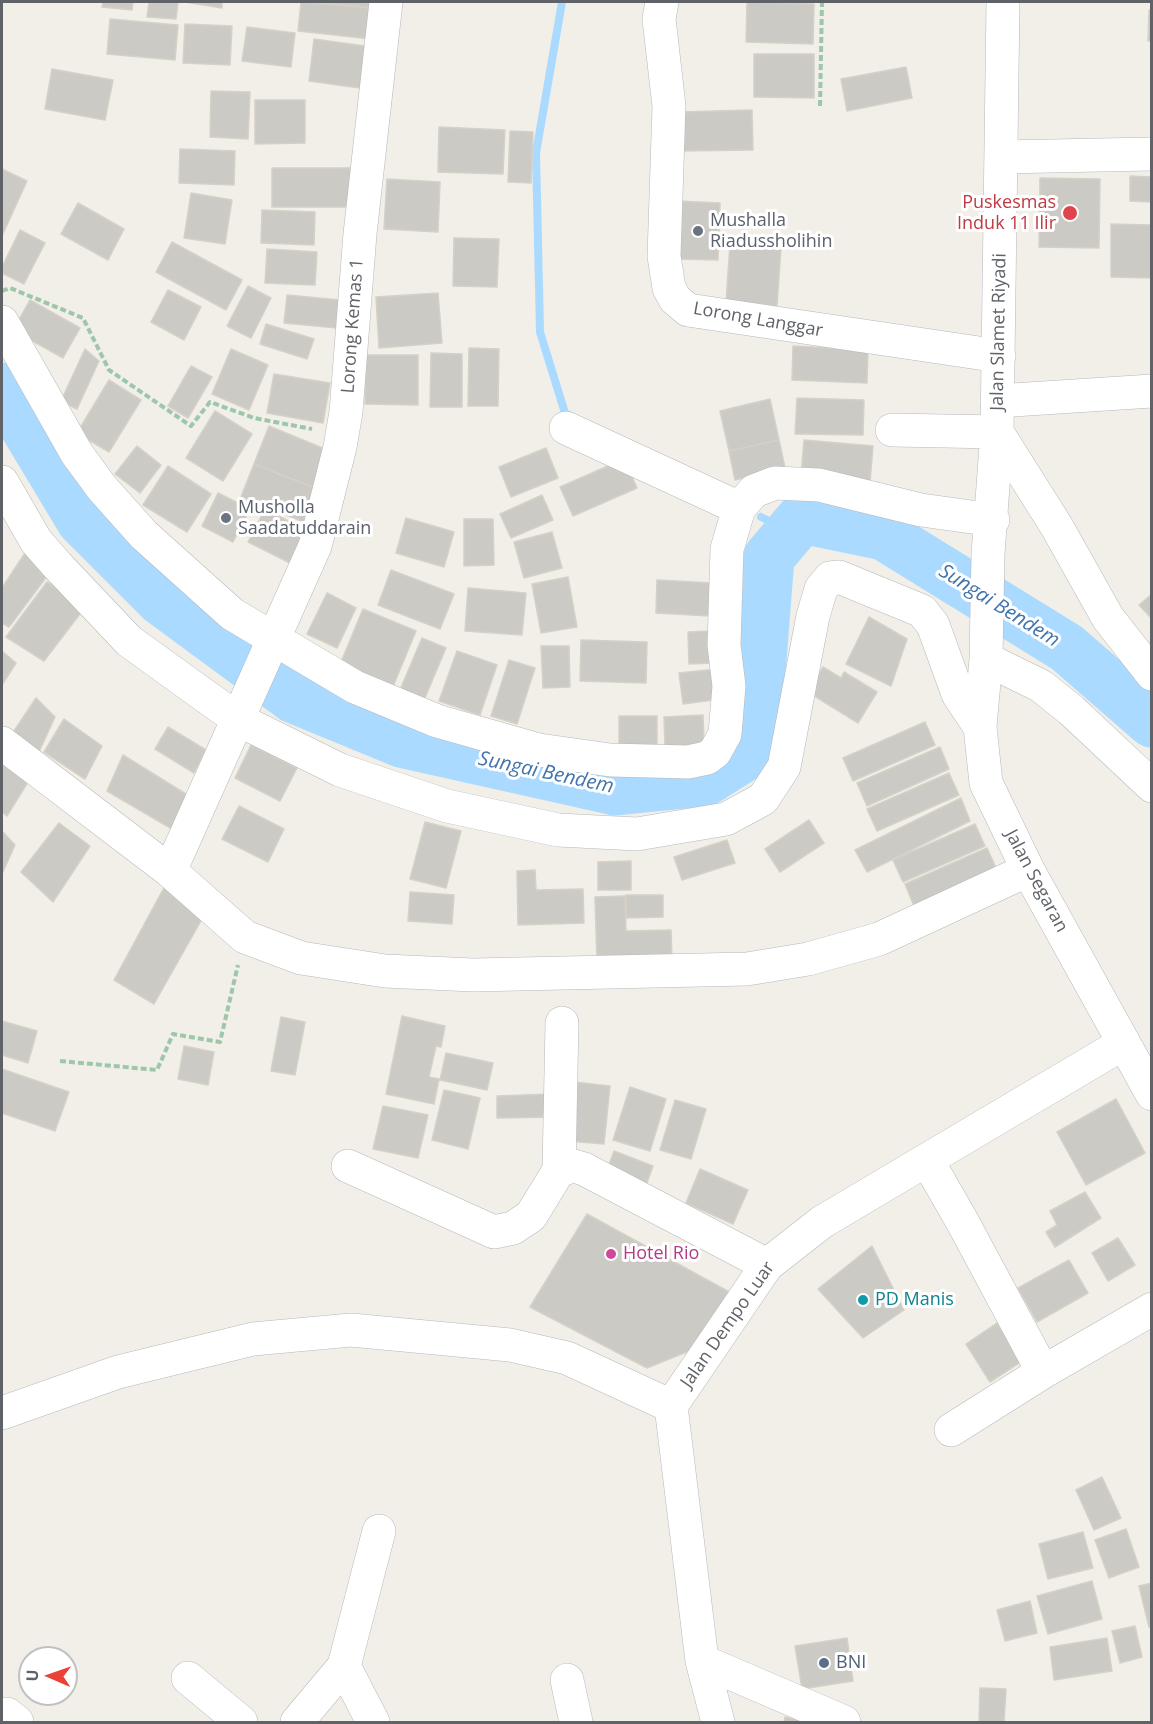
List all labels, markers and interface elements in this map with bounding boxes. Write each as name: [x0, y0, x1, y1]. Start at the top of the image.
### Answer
place label: Puskesmas Induk 11 Ilir: [957, 192, 1056, 234]
marker: Puskesmas Induk 11 Ilir: [1061, 204, 1079, 222]
place label: Mushalla Riadussholihin: [710, 210, 832, 252]
marker: Mushalla Riadussholihin: [691, 224, 705, 238]
street label: Jalan Slamet Riyadi: [987, 253, 1011, 411]
street label: Lorong Kemas 1: [338, 258, 368, 394]
street label: Lorong Langgar: [692, 298, 824, 342]
place label: Musholla Saadatuddarain: [238, 497, 371, 540]
marker: Musholla Saadatuddarain: [219, 511, 233, 525]
water label: Sungai Bendem: [934, 559, 1064, 653]
water label: Sungai Bendem: [476, 747, 616, 799]
street label: Jalan Segaran: [1000, 826, 1072, 936]
place label: Hotel Rio: [623, 1243, 699, 1265]
marker: Hotel Rio: [604, 1247, 618, 1261]
street label: Jalan Dempo Luar: [676, 1258, 780, 1392]
place label: PD Manis: [875, 1289, 954, 1311]
marker: PD Manis: [856, 1293, 870, 1307]
north arrow: [18, 1646, 78, 1706]
place label: BNI: [836, 1652, 866, 1674]
marker: BNI: [817, 1656, 831, 1670]
text: U: [21, 1669, 43, 1682]

